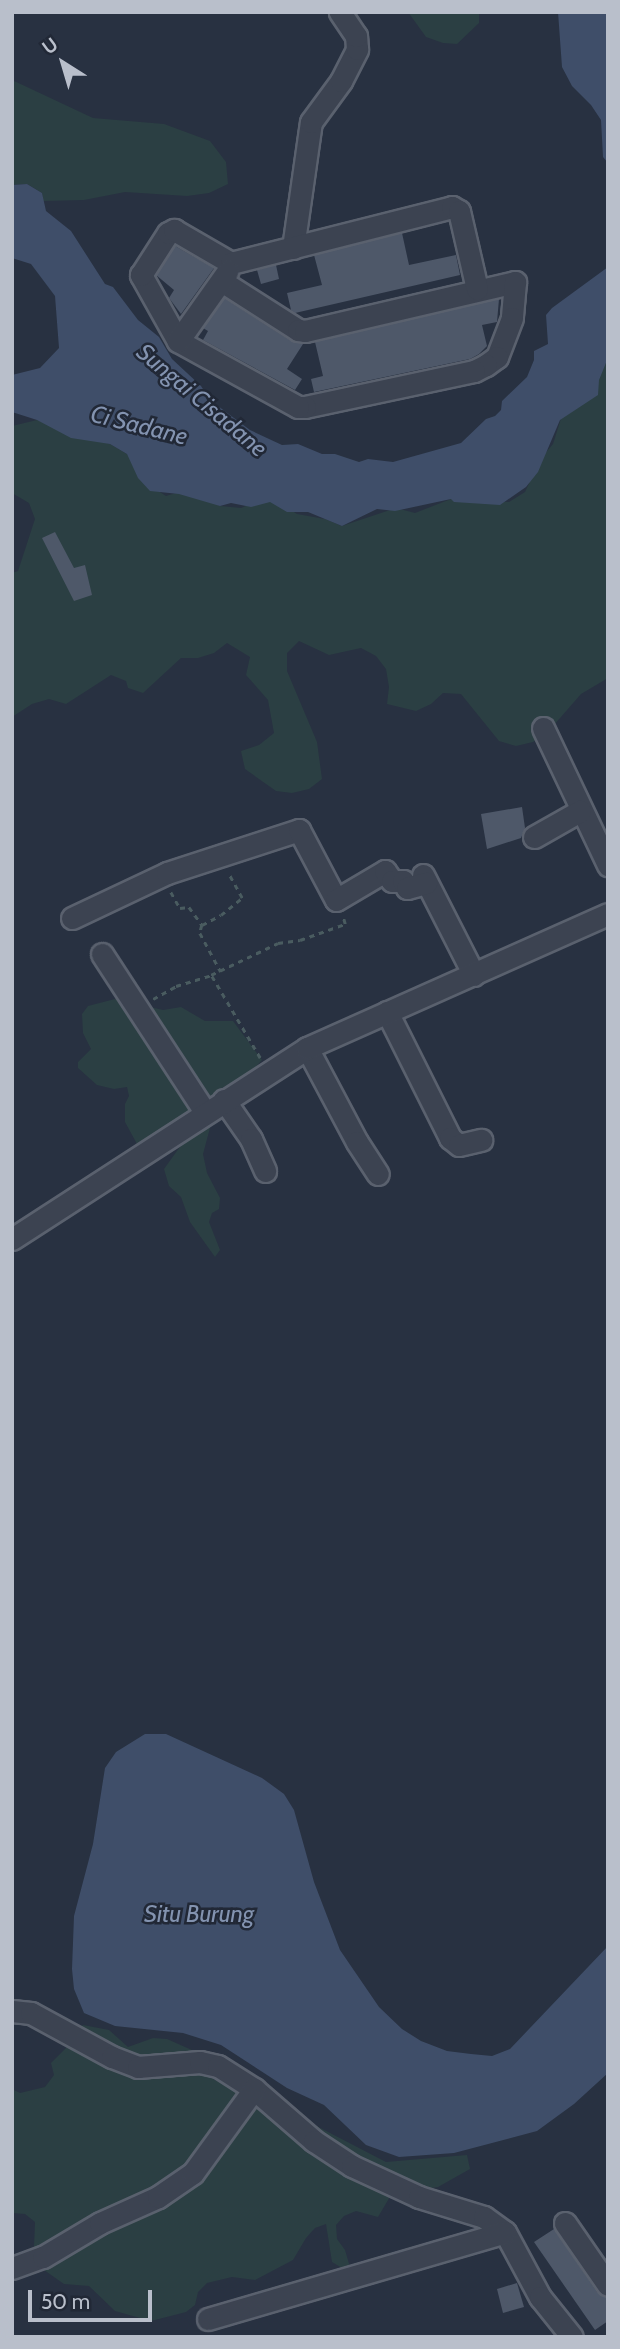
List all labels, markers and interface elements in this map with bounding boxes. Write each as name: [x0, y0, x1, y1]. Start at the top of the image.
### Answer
north arrow: [28, 28, 98, 98]
text: U: [38, 33, 62, 59]
water label: Sungai Cisadane: [131, 337, 273, 463]
water label: Ci Sadane: [88, 399, 190, 451]
water label: Situ Burung: [144, 1900, 254, 1928]
scale bar: [32, 2276, 156, 2320]
text: 50 m: [41, 2289, 90, 2314]

